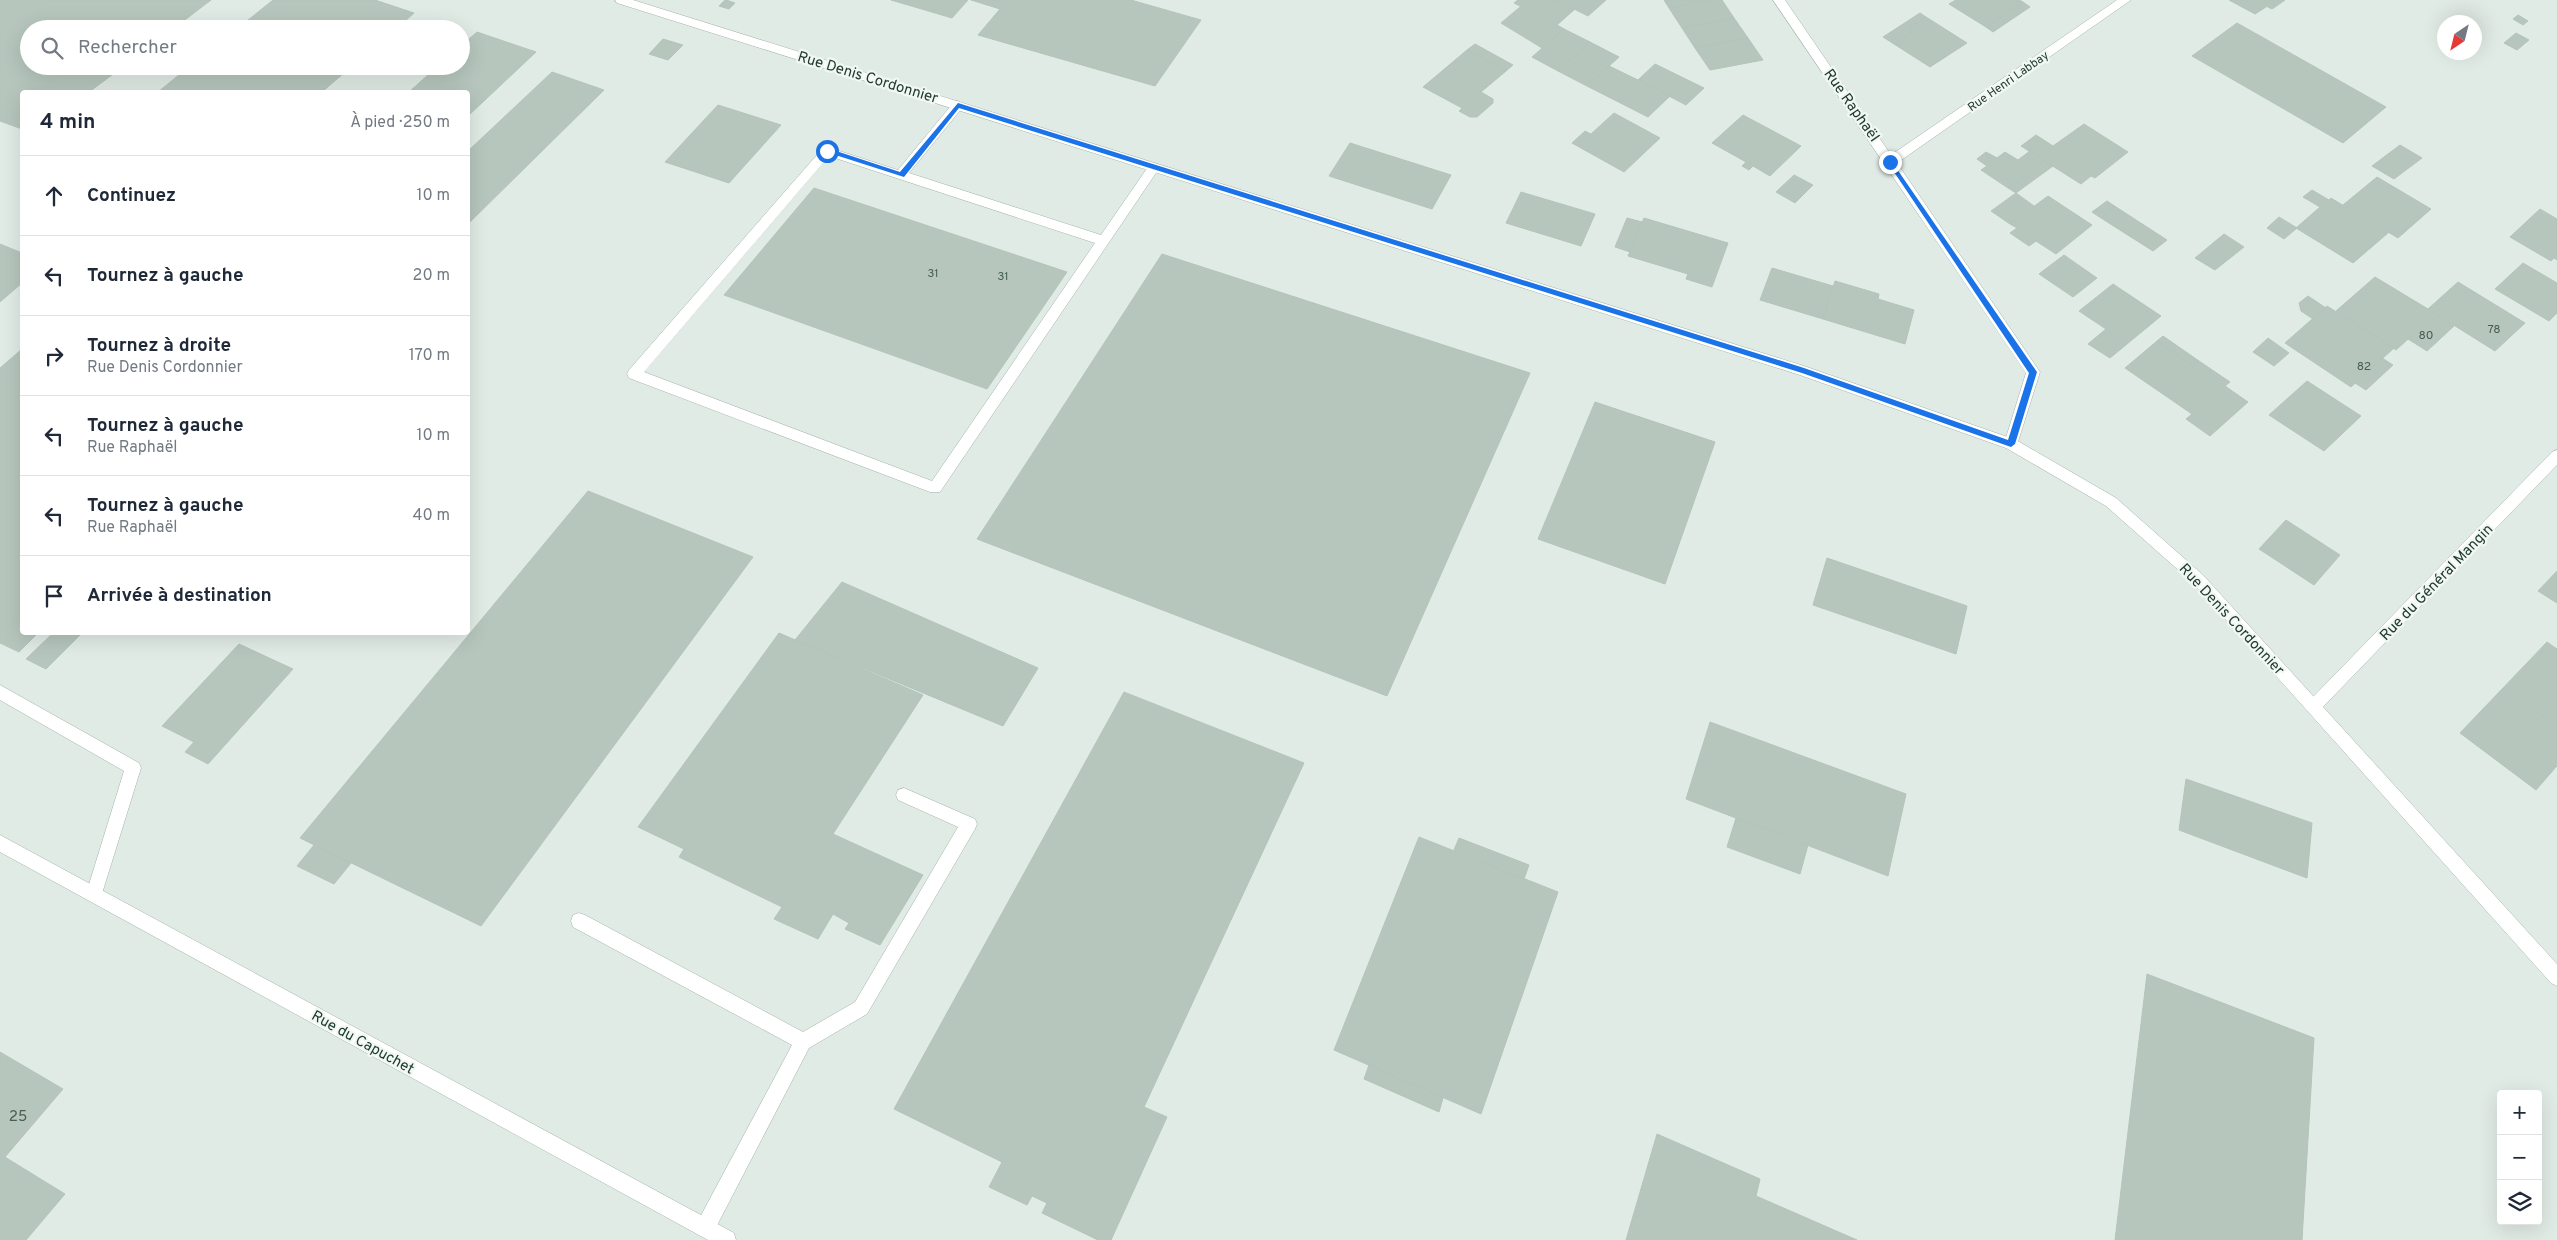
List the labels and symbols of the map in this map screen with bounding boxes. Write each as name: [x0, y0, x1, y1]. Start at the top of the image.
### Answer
north arrow: [2437, 15, 2482, 60]
street label: Rue Denis Cordonnier: [795, 48, 940, 109]
street label: Rue Henri Labbay: [1965, 48, 2052, 116]
street label: Rue Raphaël: [1819, 66, 1883, 146]
route start: [816, 140, 839, 163]
route end: [1879, 151, 1902, 174]
house number: 31: [927, 266, 939, 282]
house number: 31: [997, 269, 1009, 285]
house number: 78: [2487, 322, 2501, 338]
house number: 80: [2419, 328, 2433, 344]
house number: 82: [2357, 359, 2371, 375]
street label: Rue du Général Mangin: [2376, 521, 2498, 645]
street label: Rue Denis Cordonnier: [2174, 560, 2288, 680]
street label: Rue du Capuchet: [308, 1007, 417, 1079]
house number: 25: [9, 1108, 27, 1127]

